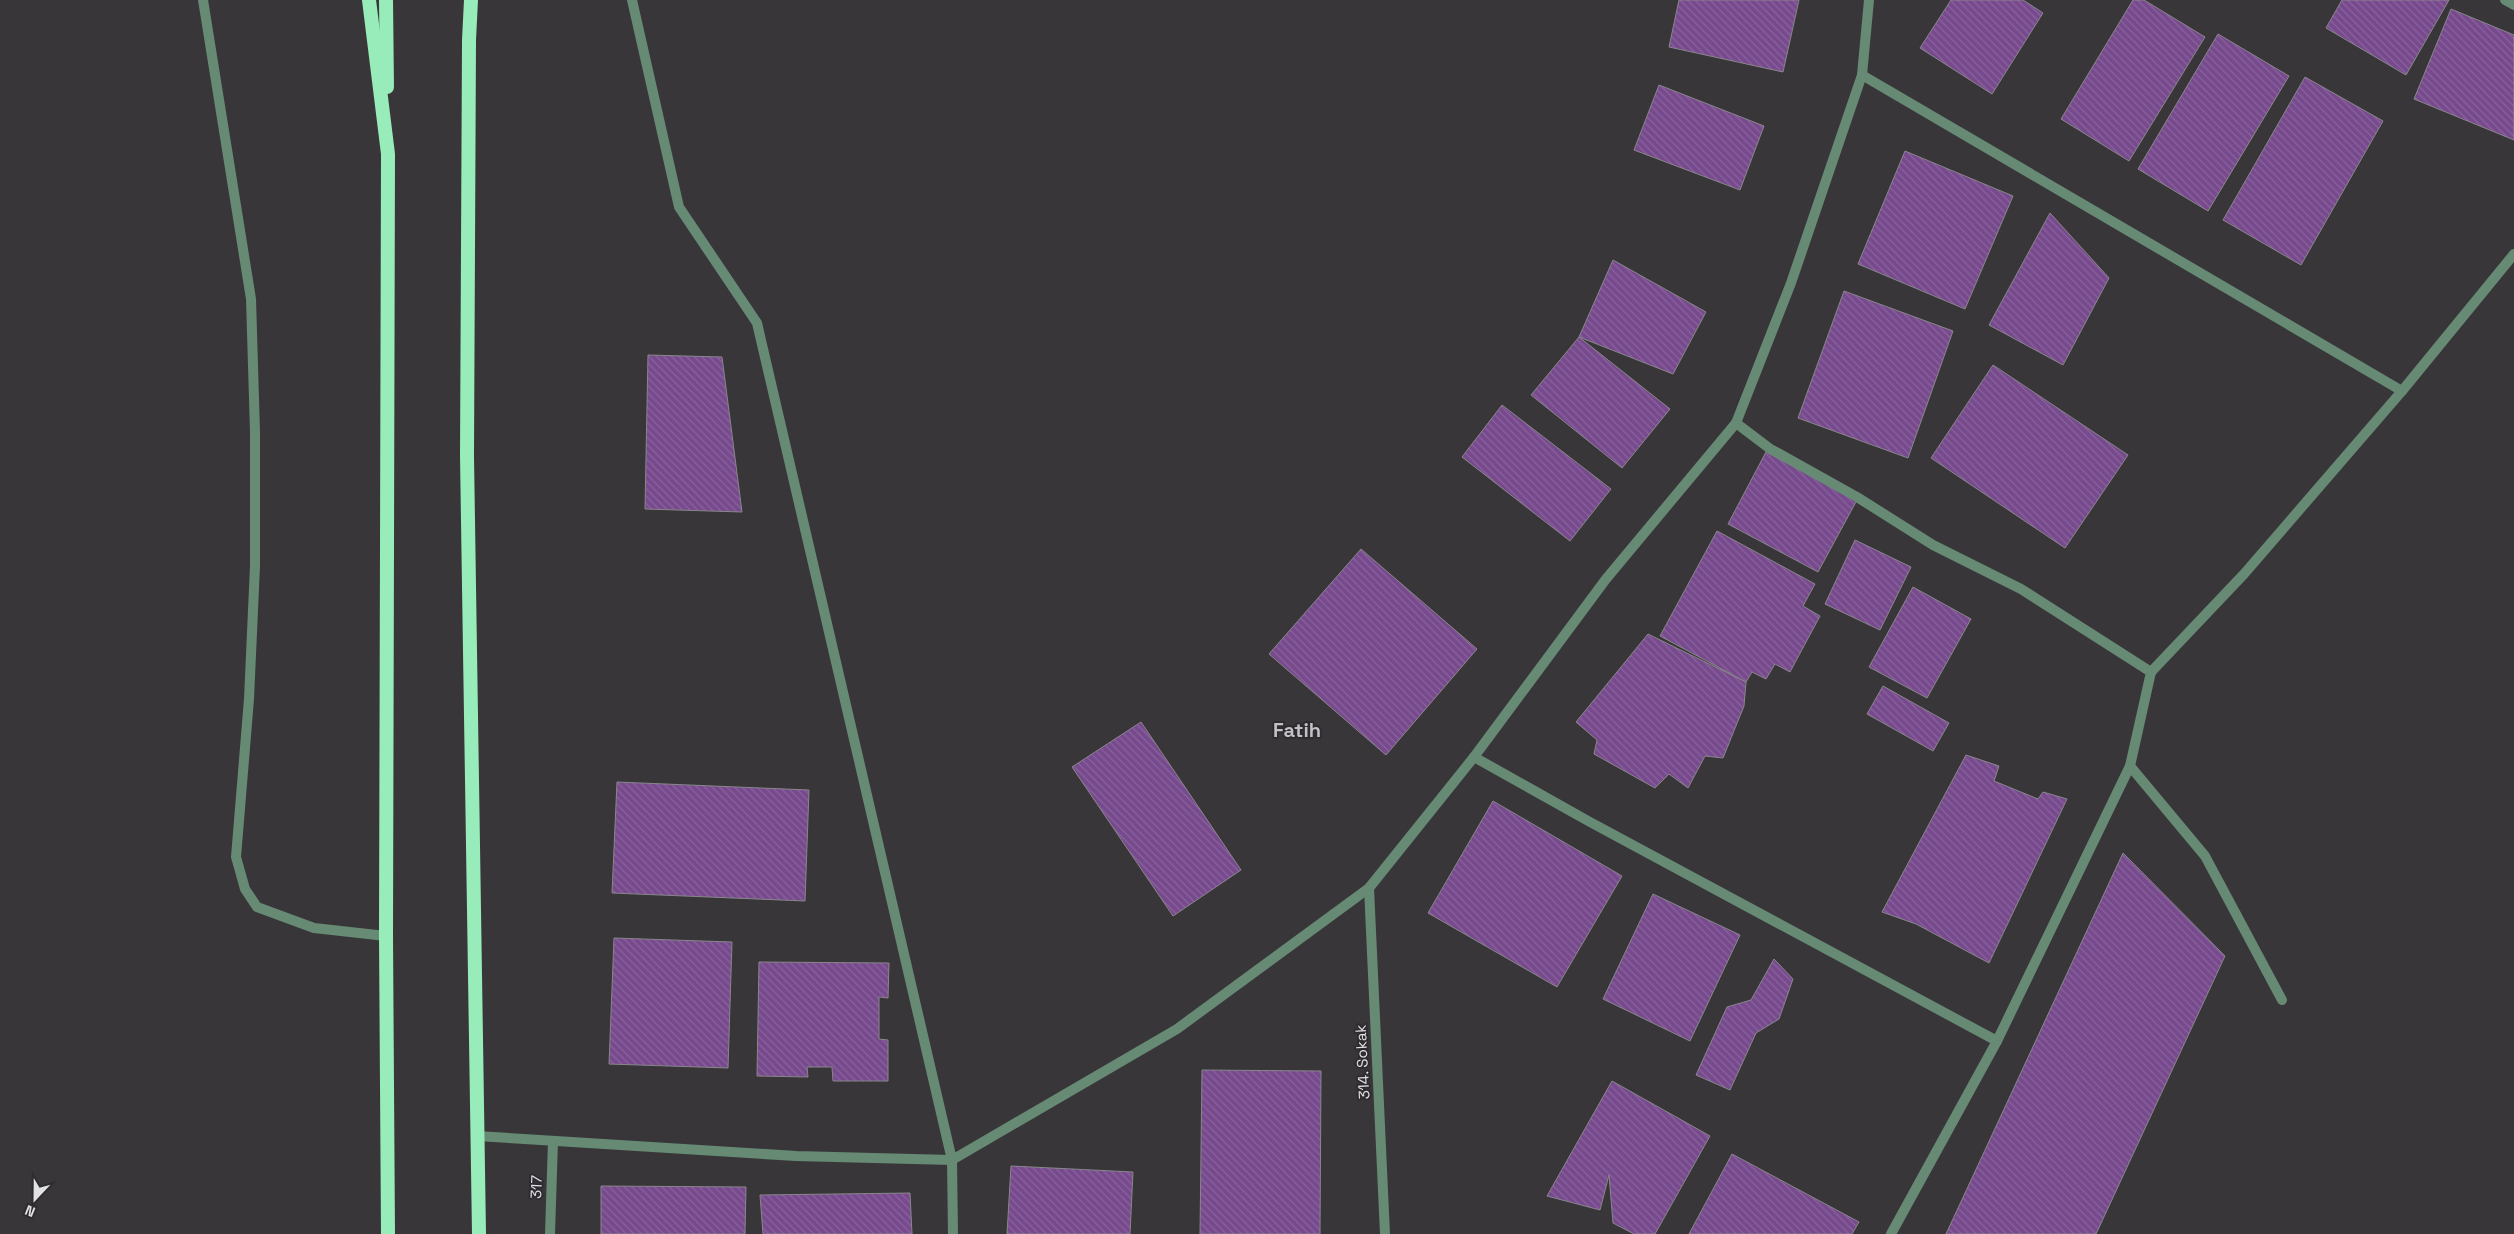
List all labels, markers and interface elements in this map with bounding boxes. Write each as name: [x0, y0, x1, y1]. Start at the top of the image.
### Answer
district label: Fatih: [1273, 717, 1321, 743]
street label: 314. Sokak: [1351, 1024, 1373, 1100]
north arrow: [10, 1174, 60, 1224]
street label: 317: [526, 1175, 546, 1199]
text: N: [22, 1201, 38, 1221]

